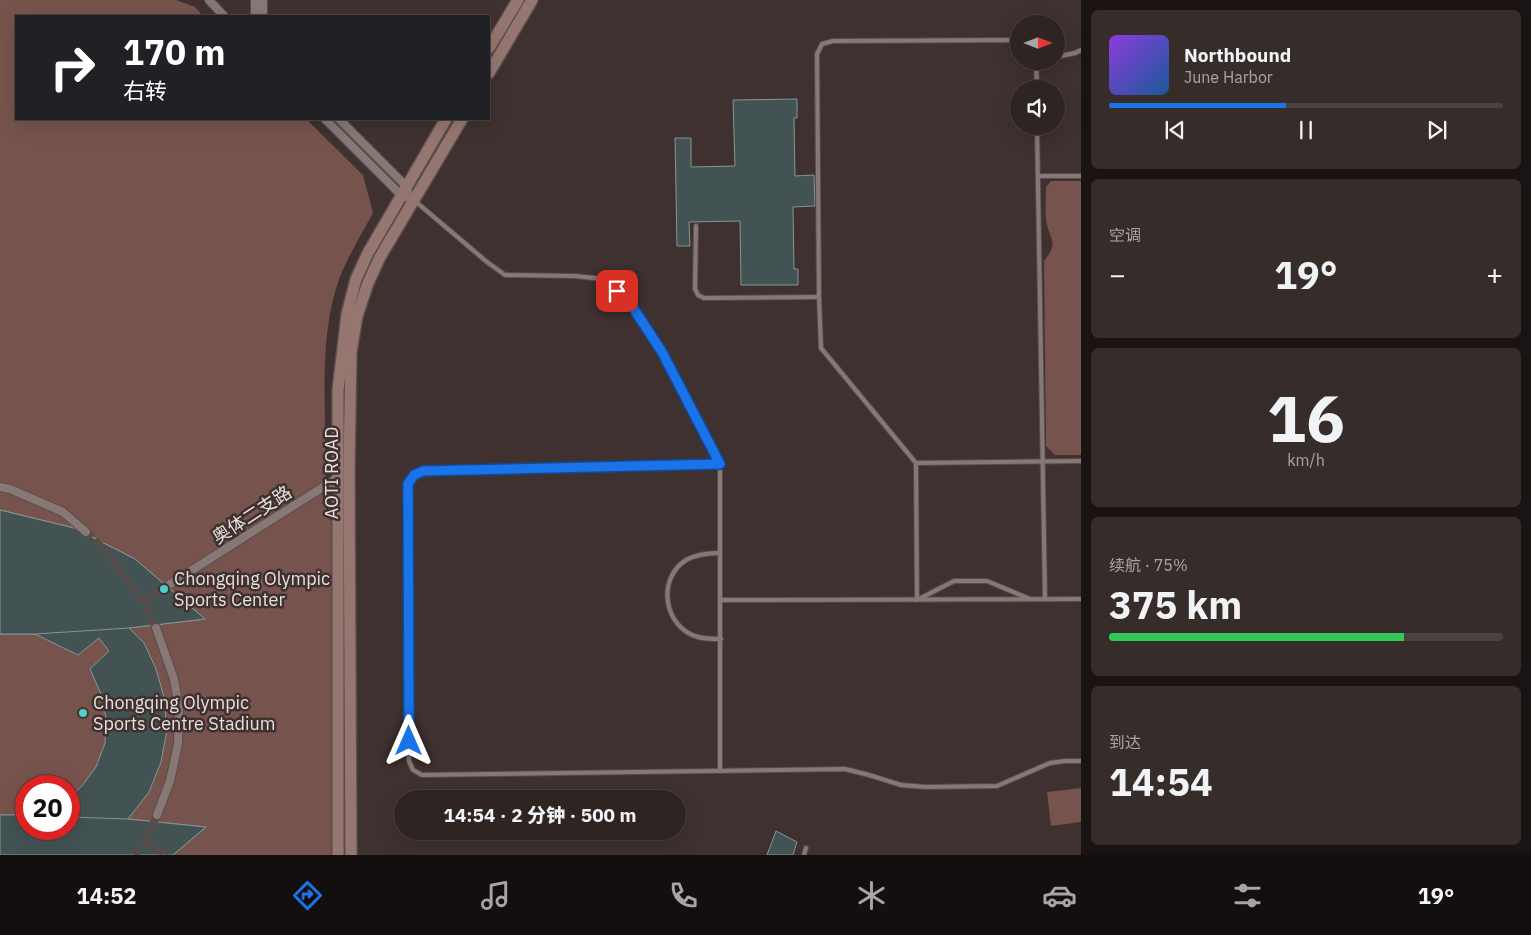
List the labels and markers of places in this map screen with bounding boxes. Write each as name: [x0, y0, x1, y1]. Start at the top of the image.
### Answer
pin: [596, 270, 638, 312]
place label: Chongqing Olympic Sports Center: [174, 567, 330, 611]
marker: Chongqing Olympic Sports Center: [158, 583, 170, 595]
place label: Chongqing Olympic Sports Centre Stadium: [93, 691, 276, 735]
marker: Chongqing Olympic Sports Centre Stadium: [77, 707, 89, 719]

